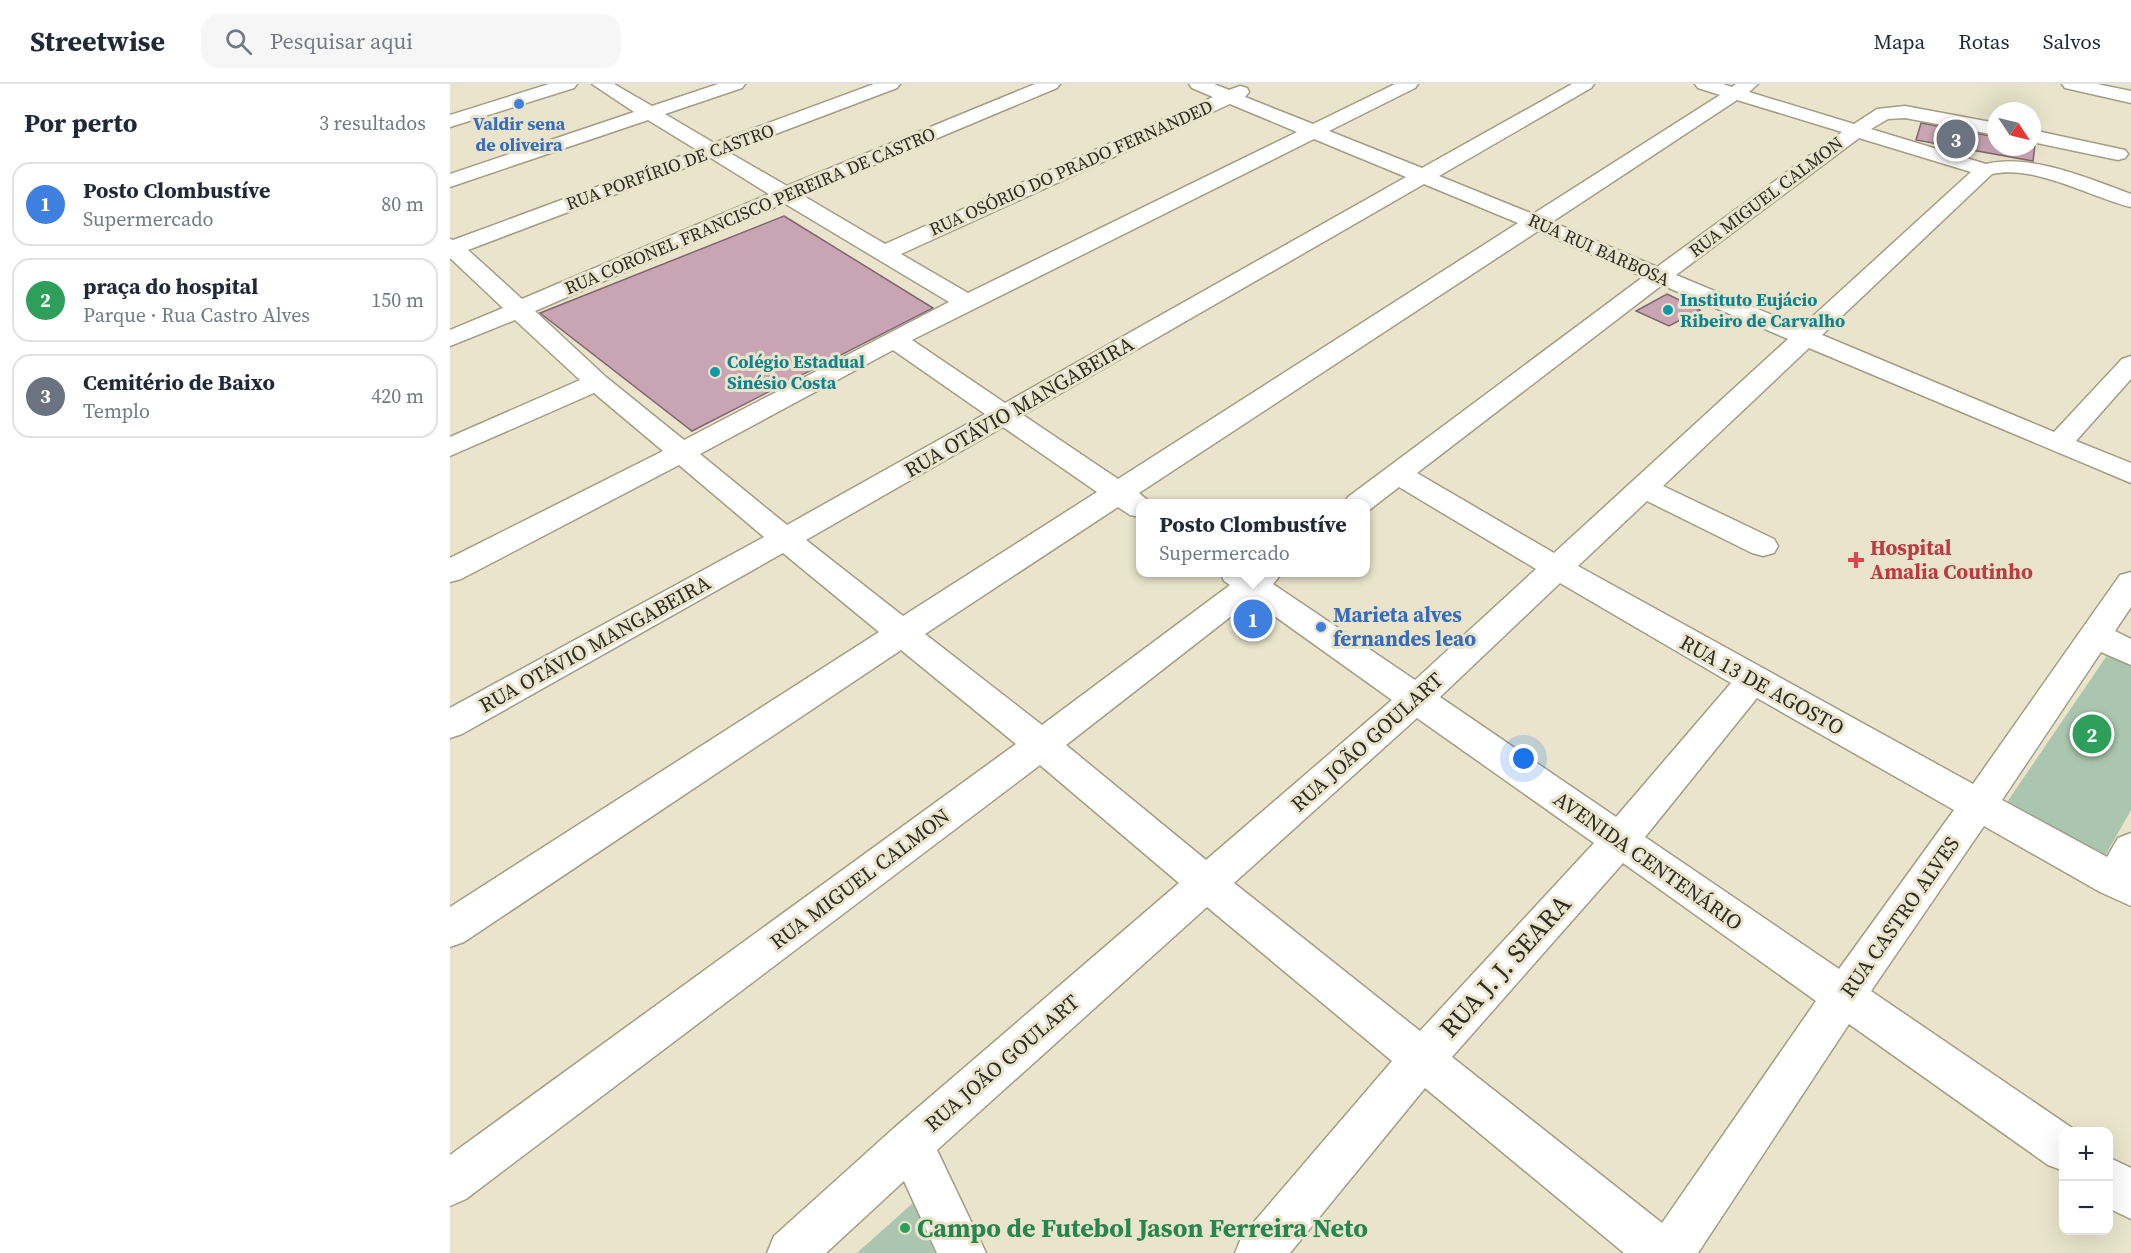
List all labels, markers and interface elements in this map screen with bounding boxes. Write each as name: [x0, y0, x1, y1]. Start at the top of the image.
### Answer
search box: [201, 14, 621, 68]
text: Streetwise: [30, 22, 165, 60]
icon: search: [222, 25, 255, 58]
text: Pesquisar aqui: [270, 26, 413, 56]
text: Mapa: [1874, 27, 1925, 56]
text: Rotas: [1958, 27, 2010, 56]
text: Salvos: [2043, 27, 2101, 56]
street label: RUA OSÓRIO DO PRADO FERNANDED: [925, 93, 1217, 242]
marker: Valdir sena de oliveira: [512, 97, 526, 111]
north arrow: [1987, 102, 2041, 156]
text: Por perto: [24, 105, 138, 141]
text: 3 resultados: [319, 109, 426, 137]
place label: Valdir sena de oliveira: [473, 111, 566, 157]
pin: 3: [1936, 116, 1976, 162]
street label: RUA PORFÍRIO DE CASTRO: [562, 117, 777, 216]
street label: RUA CORONEL FRANCISCO PEREIRA DE CASTRO: [561, 121, 939, 300]
street label: RUA MIGUEL CALMON: [1683, 130, 1848, 263]
text: Posto Clombustíve: [83, 175, 271, 205]
text: 1: [40, 190, 51, 218]
text: 80 m: [381, 190, 424, 218]
text: Supermercado: [83, 205, 214, 233]
street label: RUA RUI BARBOSA: [1524, 207, 1674, 292]
text: praça do hospital: [83, 271, 258, 301]
text: 2: [40, 286, 51, 314]
text: 150 m: [371, 286, 424, 314]
place label: Instituto Eujácio Ribeiro de Carvalho: [1680, 287, 1845, 333]
text: Parque · Rua Castro Alves: [83, 301, 310, 329]
marker: Instituto Eujácio Ribeiro de Carvalho: [1661, 303, 1675, 317]
street label: RUA OTÁVIO MANGABEIRA: [899, 329, 1139, 484]
place label: Colégio Estadual Sinésio Costa: [727, 349, 865, 395]
marker: Colégio Estadual Sinésio Costa: [708, 365, 722, 379]
text: Cemitério de Baixo: [83, 367, 275, 397]
text: 3: [40, 382, 51, 410]
text: 420 m: [371, 382, 424, 410]
text: Templo: [83, 397, 150, 425]
popup: [1136, 499, 1370, 577]
text: Posto Clombustíve: [1159, 509, 1347, 539]
place label: Hospital Amalia Coutinho: [1870, 533, 2033, 586]
text: Supermercado: [1159, 539, 1290, 567]
marker: Hospital Amalia Coutinho: [1847, 551, 1865, 569]
street label: RUA OTÁVIO MANGABEIRA: [474, 568, 716, 719]
pin: 1: [1234, 596, 1272, 642]
place label: Marieta alves fernandes leao: [1333, 600, 1476, 653]
marker: Marieta alves fernandes leao: [1314, 620, 1328, 634]
street label: RUA 13 DE AGOSTO: [1675, 627, 1850, 742]
street label: RUA JOÃO GOULART: [1284, 665, 1449, 818]
pin: 2: [2072, 712, 2112, 756]
your location: [1509, 744, 1538, 773]
street label: AVENIDA CENTENÁRIO: [1548, 784, 1749, 937]
street label: RUA MIGUEL CALMON: [764, 801, 956, 956]
street label: RUA CASTRO ALVES: [1833, 831, 1966, 1003]
street label: RUA J. J. SEARA: [1431, 887, 1579, 1045]
street label: RUA JOÃO GOULART: [918, 987, 1085, 1138]
map controls: [2059, 1127, 2113, 1235]
button: +: [2059, 1127, 2113, 1181]
button: −: [2059, 1181, 2113, 1235]
place label: Campo de Futebol Jason Ferreira Neto: [917, 1210, 1368, 1246]
marker: Campo de Futebol Jason Ferreira Neto: [898, 1221, 912, 1235]

